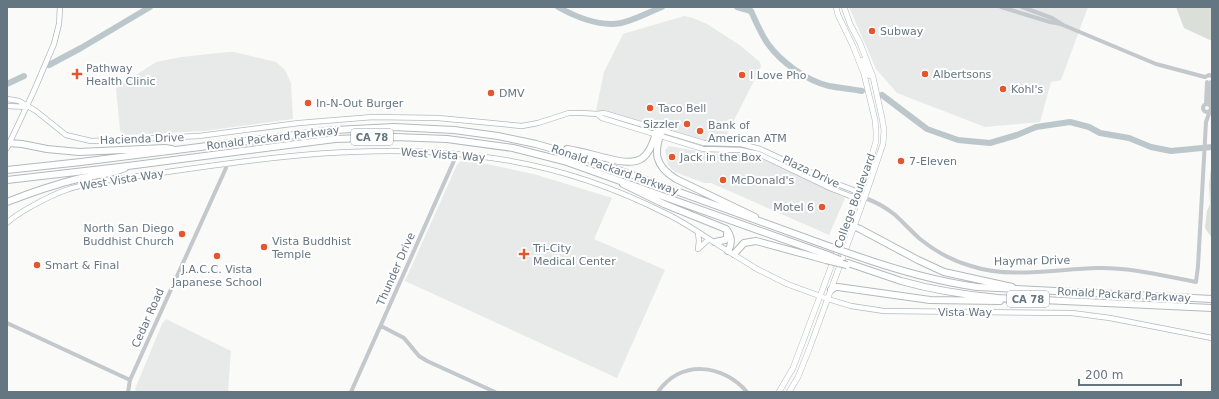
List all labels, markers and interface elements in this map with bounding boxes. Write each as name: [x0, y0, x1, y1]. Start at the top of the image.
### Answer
place label: Subway: [880, 25, 924, 38]
marker: Subway: [867, 26, 877, 36]
place label: Pathway Health Clinic: [86, 62, 156, 88]
marker: Pathway Health Clinic: [71, 68, 83, 80]
place label: Albertsons: [933, 68, 992, 81]
place label: I Love Pho: [750, 69, 807, 82]
marker: Albertsons: [920, 69, 930, 79]
marker: I Love Pho: [737, 70, 747, 80]
place label: Kohl's: [1011, 83, 1043, 96]
marker: Kohl's: [998, 84, 1008, 94]
place label: DMV: [499, 87, 525, 100]
marker: DMV: [486, 88, 496, 98]
place label: In-N-Out Burger: [316, 97, 404, 110]
marker: In-N-Out Burger: [303, 98, 313, 108]
place label: Taco Bell: [657, 102, 706, 115]
marker: Taco Bell: [645, 103, 655, 113]
place label: Sizzler: [643, 118, 679, 131]
marker: Sizzler: [682, 119, 692, 129]
place label: Bank of American ATM: [708, 119, 787, 145]
street label: Ronald Packard Parkway: [206, 123, 341, 153]
marker: Bank of American ATM: [695, 126, 705, 136]
road number: CA 78: [351, 129, 393, 145]
street label: Hacienda Drive: [100, 131, 185, 147]
street label: Ronald Packard Parkway: [550, 142, 681, 198]
street label: West Vista Way: [400, 146, 486, 164]
place label: Jack in the Box: [679, 151, 762, 164]
marker: Jack in the Box: [667, 152, 677, 162]
street label: College Boulevard: [832, 152, 878, 250]
street label: Plaza Drive: [780, 153, 842, 191]
place label: 7-Eleven: [909, 155, 957, 168]
marker: 7-Eleven: [896, 156, 906, 166]
street label: West Vista Way: [79, 167, 165, 193]
place label: McDonald's: [731, 174, 795, 187]
marker: McDonald's: [718, 175, 728, 185]
place label: Motel 6: [773, 201, 814, 214]
marker: Motel 6: [817, 202, 827, 212]
place label: North San Diego Buddhist Church: [83, 222, 174, 248]
marker: North San Diego Buddhist Church: [177, 229, 187, 239]
street label: Thunder Drive: [374, 230, 418, 309]
place label: Vista Buddhist Temple: [271, 235, 352, 261]
marker: Vista Buddhist Temple: [259, 242, 269, 252]
place label: Tri-City Medical Center: [532, 242, 616, 268]
marker: Tri-City Medical Center: [518, 248, 530, 260]
marker: J.A.C.C. Vista Japanese School: [212, 251, 222, 261]
street label: Haymar Drive: [994, 254, 1070, 268]
place label: Smart & Final: [45, 259, 119, 272]
marker: Smart & Final: [32, 260, 42, 270]
place label: J.A.C.C. Vista Japanese School: [171, 263, 262, 289]
street label: Ronald Packard Parkway: [1057, 285, 1192, 305]
street label: Cedar Road: [129, 286, 167, 350]
road number: CA 78: [1007, 291, 1049, 307]
street label: Vista Way: [938, 306, 993, 319]
scale bar: [1079, 361, 1181, 387]
text: 200 m: [1085, 368, 1123, 382]

